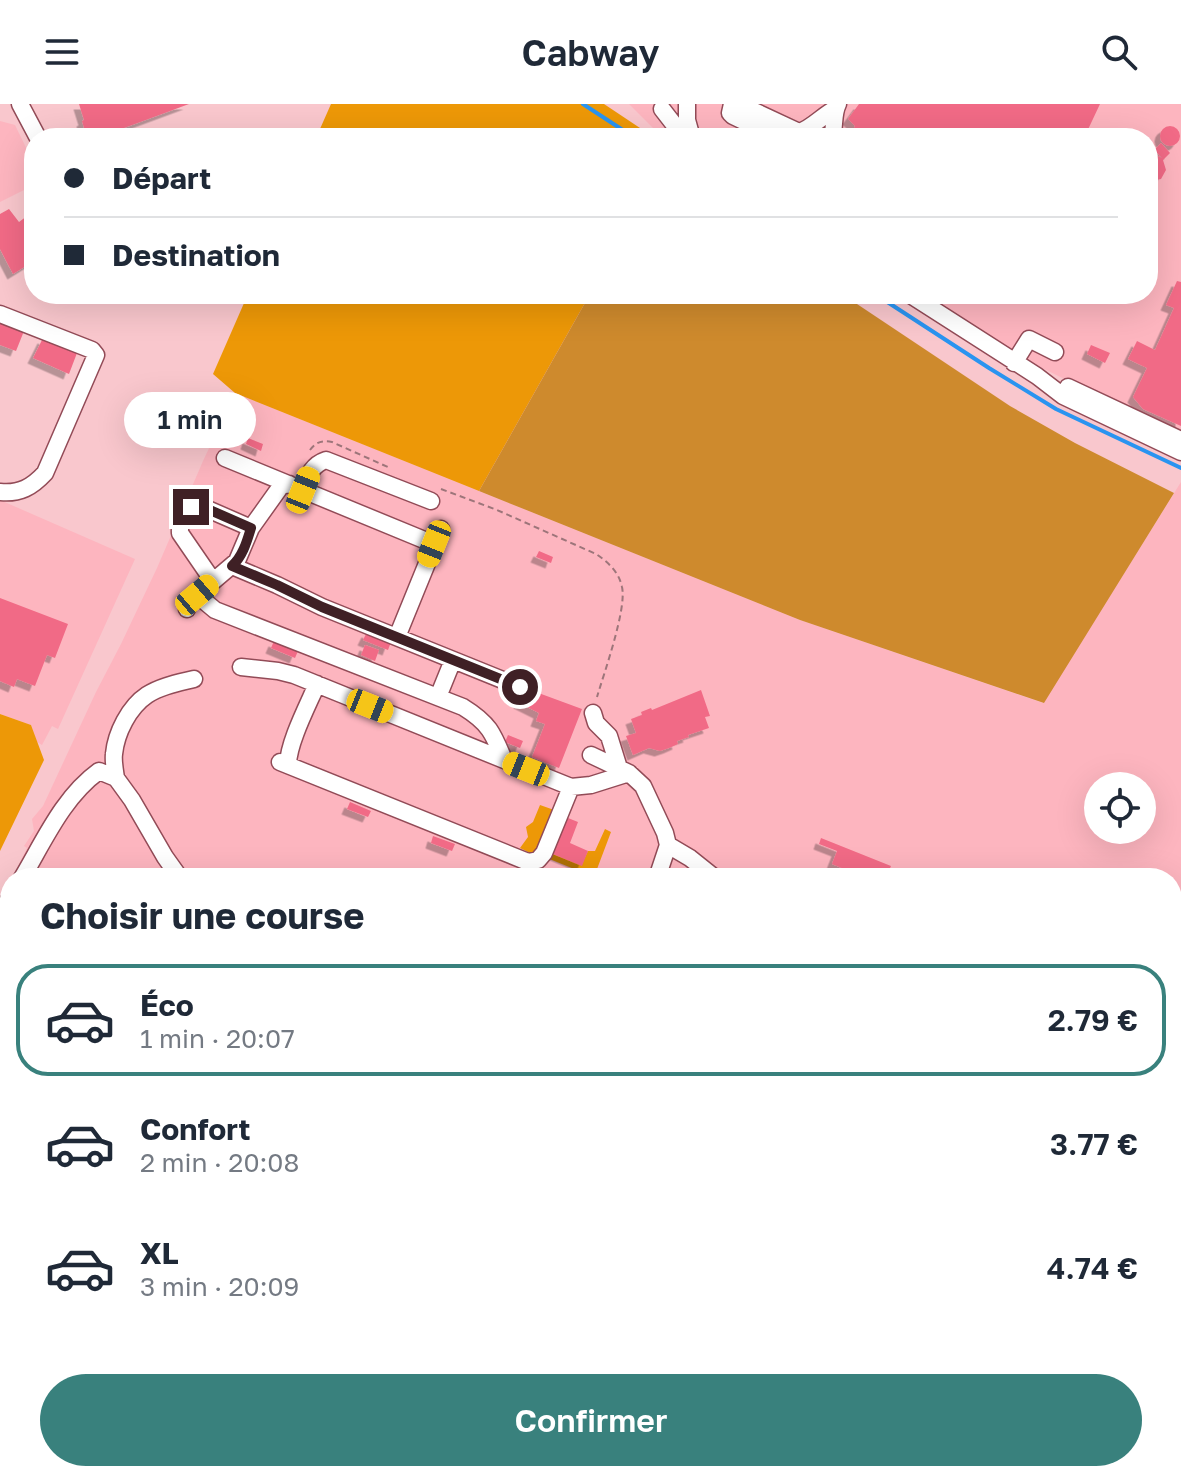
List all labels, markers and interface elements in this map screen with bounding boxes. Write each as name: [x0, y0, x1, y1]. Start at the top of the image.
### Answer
icon: menu: [40, 30, 84, 74]
icon: search: [1097, 30, 1141, 74]
text: Cabway: [521, 31, 660, 74]
text: Départ: [112, 160, 211, 196]
text: Destination: [112, 237, 280, 273]
callout: 1 min: [125, 391, 257, 447]
text: 1 min: [157, 404, 223, 435]
car: [283, 463, 323, 517]
route end: [173, 489, 209, 525]
car: [414, 517, 454, 571]
car: [171, 570, 223, 620]
route start: [502, 669, 538, 705]
car: [343, 686, 397, 726]
car: [499, 749, 553, 789]
map controls: [1084, 772, 1156, 844]
button: locate: [1084, 772, 1156, 844]
text: Choisir une course: [40, 894, 364, 937]
icon: car: [44, 984, 116, 1056]
text: Éco: [140, 987, 194, 1023]
text: 2.79 €: [1048, 1002, 1138, 1038]
text: 1 min · 20:07: [140, 1023, 295, 1054]
icon: car: [44, 1108, 116, 1180]
text: Confort: [140, 1111, 251, 1147]
text: 3.77 €: [1050, 1126, 1138, 1162]
text: 2 min · 20:08: [140, 1147, 299, 1178]
icon: car: [44, 1232, 116, 1304]
text: XL: [140, 1235, 179, 1271]
text: 4.74 €: [1047, 1250, 1138, 1286]
text: 3 min · 20:09: [140, 1271, 299, 1302]
button: Confirmer: [40, 1374, 1142, 1466]

